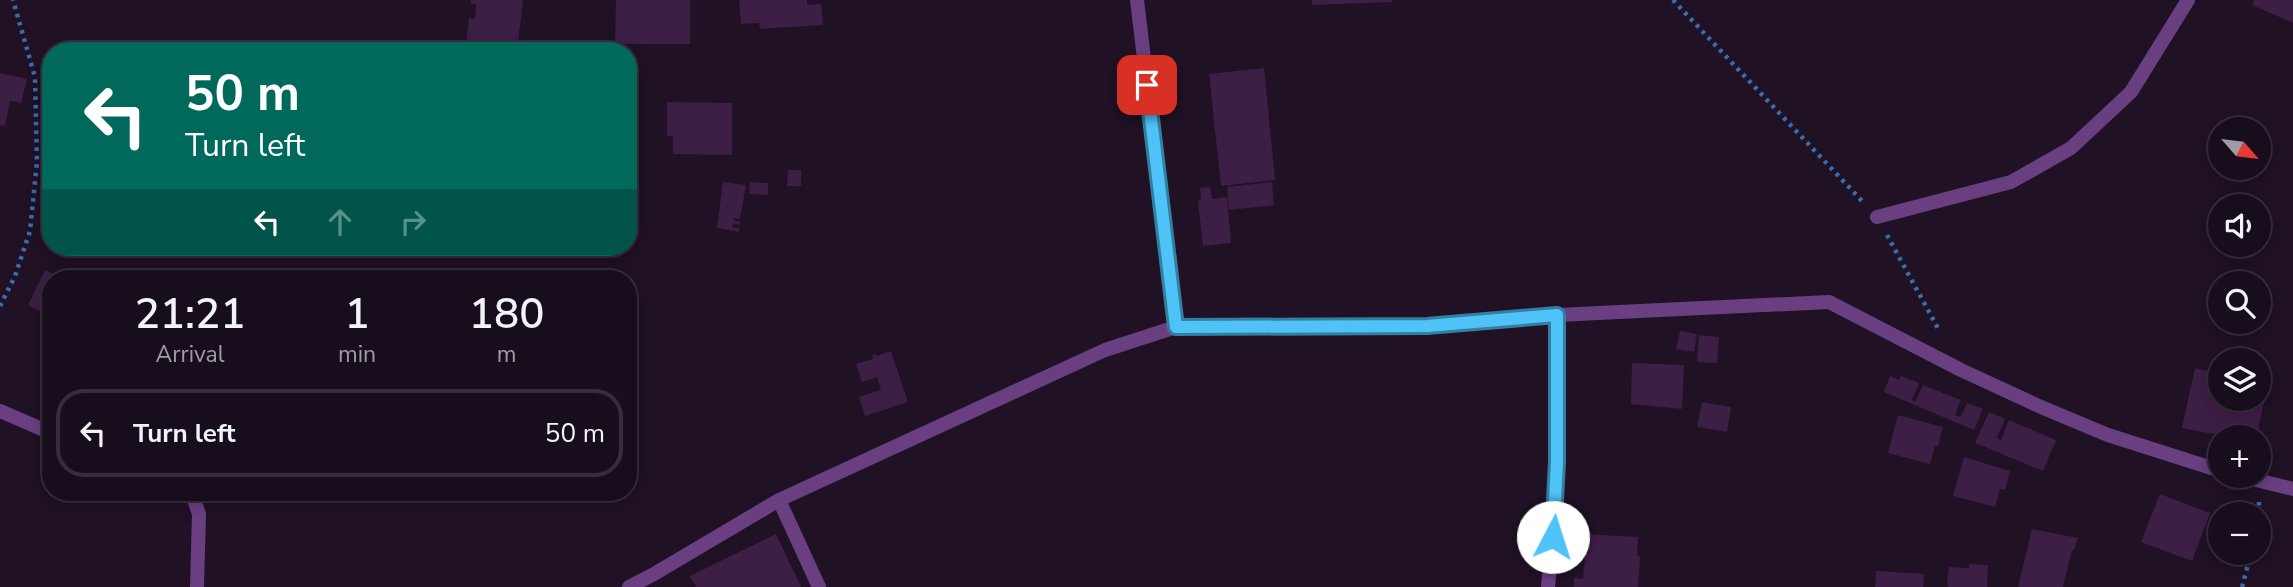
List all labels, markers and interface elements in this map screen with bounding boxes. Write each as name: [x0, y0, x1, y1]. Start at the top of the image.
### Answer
pin: [1117, 55, 1177, 115]
text: 50 m: [185, 60, 300, 127]
icon: arrive: [1128, 66, 1166, 104]
icon: left: [70, 70, 161, 161]
north arrow: [2208, 117, 2272, 180]
map controls: [2208, 117, 2271, 565]
text: Turn left: [185, 124, 305, 167]
button: sound: [2208, 194, 2271, 257]
icon: left: [248, 203, 286, 241]
icon: ahead: [321, 203, 359, 241]
icon: right: [394, 203, 432, 241]
button: search: [2208, 271, 2271, 334]
text: 21:21: [135, 286, 245, 343]
text: 1: [344, 286, 370, 343]
text: 180: [469, 286, 544, 343]
text: Arrival: [155, 339, 225, 370]
text: min: [338, 339, 376, 370]
text: m: [497, 339, 516, 370]
button: layers: [2208, 348, 2271, 411]
icon: left: [74, 414, 112, 452]
text: Turn left: [133, 416, 236, 451]
text: 50 m: [545, 416, 605, 451]
button: +: [2208, 425, 2271, 488]
position arrow: [1516, 500, 1590, 574]
button: −: [2208, 502, 2271, 565]

